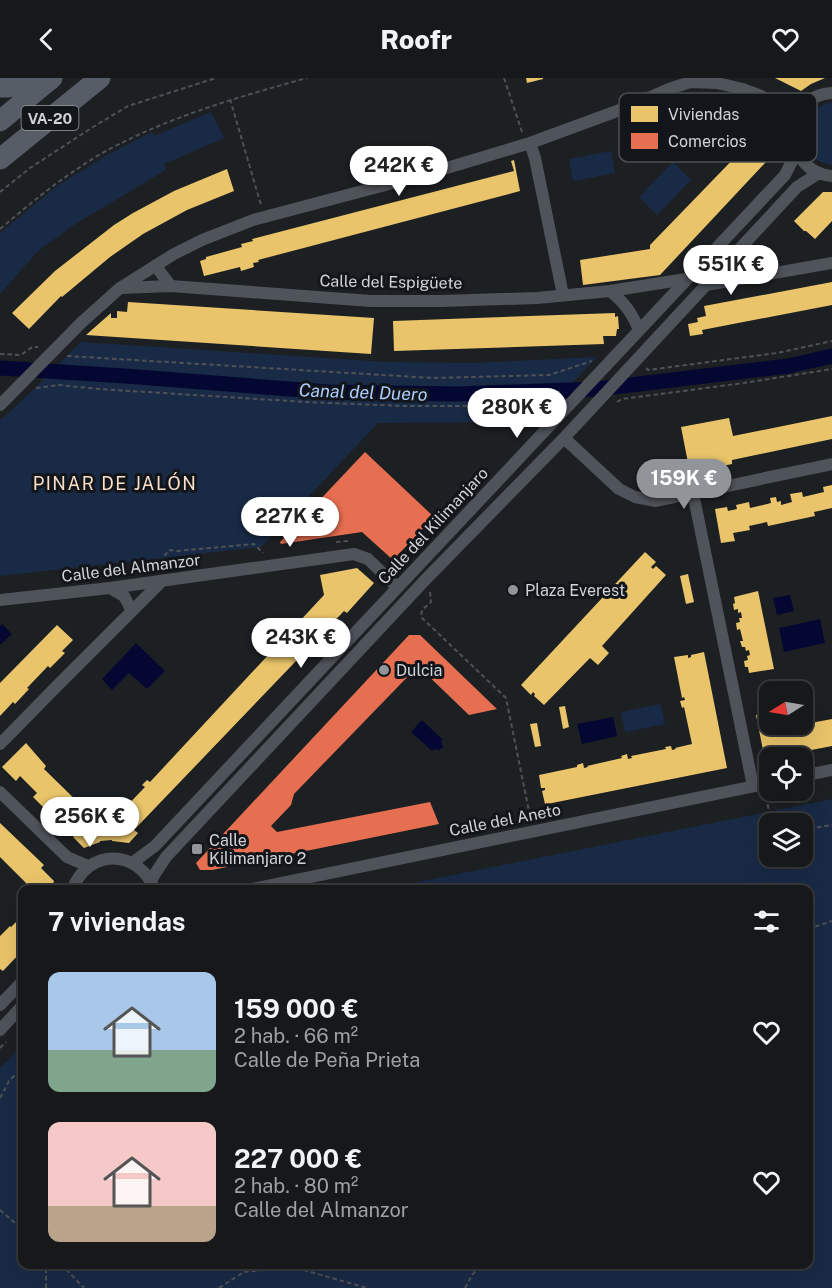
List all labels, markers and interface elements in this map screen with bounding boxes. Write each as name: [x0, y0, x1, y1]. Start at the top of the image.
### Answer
icon: back: [30, 23, 63, 56]
text: Roofr: [380, 23, 452, 55]
icon: heart: [769, 23, 802, 56]
legend: [619, 93, 817, 162]
text: Viviendas: [668, 105, 739, 124]
road number: VA-20: [22, 106, 78, 130]
text: Comercios: [668, 132, 747, 151]
pin: 242K €: [350, 146, 448, 197]
text: 242K €: [364, 153, 434, 177]
pin: 551K €: [682, 245, 780, 296]
text: 551K €: [697, 252, 765, 276]
street label: Calle del Espigüete: [319, 271, 463, 293]
water label: Canal del Duero: [298, 379, 428, 405]
pin: 280K €: [468, 388, 566, 439]
text: 280K €: [482, 395, 552, 419]
pin: 159K €: [635, 459, 733, 510]
street label: Calle del Kilimanjaro: [374, 464, 492, 588]
text: 159K €: [650, 466, 718, 490]
district label: PINAR DE JALÓN: [33, 472, 197, 494]
pin: 227K €: [241, 497, 339, 548]
text: 227K €: [255, 504, 325, 528]
street label: Calle del Almanzor: [61, 550, 201, 586]
place label: Plaza Everest: [525, 581, 625, 600]
marker: Plaza Everest: [506, 583, 520, 597]
pin: 243K €: [252, 618, 350, 669]
text: 243K €: [266, 625, 337, 649]
place label: Dulcia: [396, 661, 442, 680]
marker: Dulcia: [377, 663, 391, 677]
north arrow: [759, 681, 813, 735]
map controls: [759, 681, 813, 867]
button: locate: [759, 747, 813, 801]
pin: 256K €: [41, 797, 139, 848]
street label: Calle del Aneto: [448, 800, 562, 840]
text: 256K €: [54, 804, 126, 828]
button: layers: [759, 813, 813, 867]
place label: Calle Kilimanjaro 2: [209, 831, 306, 868]
marker: Calle Kilimanjaro 2: [190, 842, 204, 856]
icon: filters: [750, 905, 783, 938]
text: 7 viviendas: [48, 906, 186, 937]
text: 159 000 €: [234, 993, 359, 1024]
icon: home: [96, 996, 168, 1068]
icon: heart: [750, 1016, 783, 1049]
text: 2 hab. · 66 m²: [234, 1024, 358, 1048]
text: Calle de Peña Prieta: [234, 1048, 420, 1072]
text: 227 000 €: [234, 1143, 362, 1174]
icon: home: [96, 1146, 168, 1218]
icon: heart: [750, 1166, 783, 1199]
text: 2 hab. · 80 m²: [234, 1174, 358, 1198]
text: Calle del Almanzor: [234, 1198, 409, 1222]

